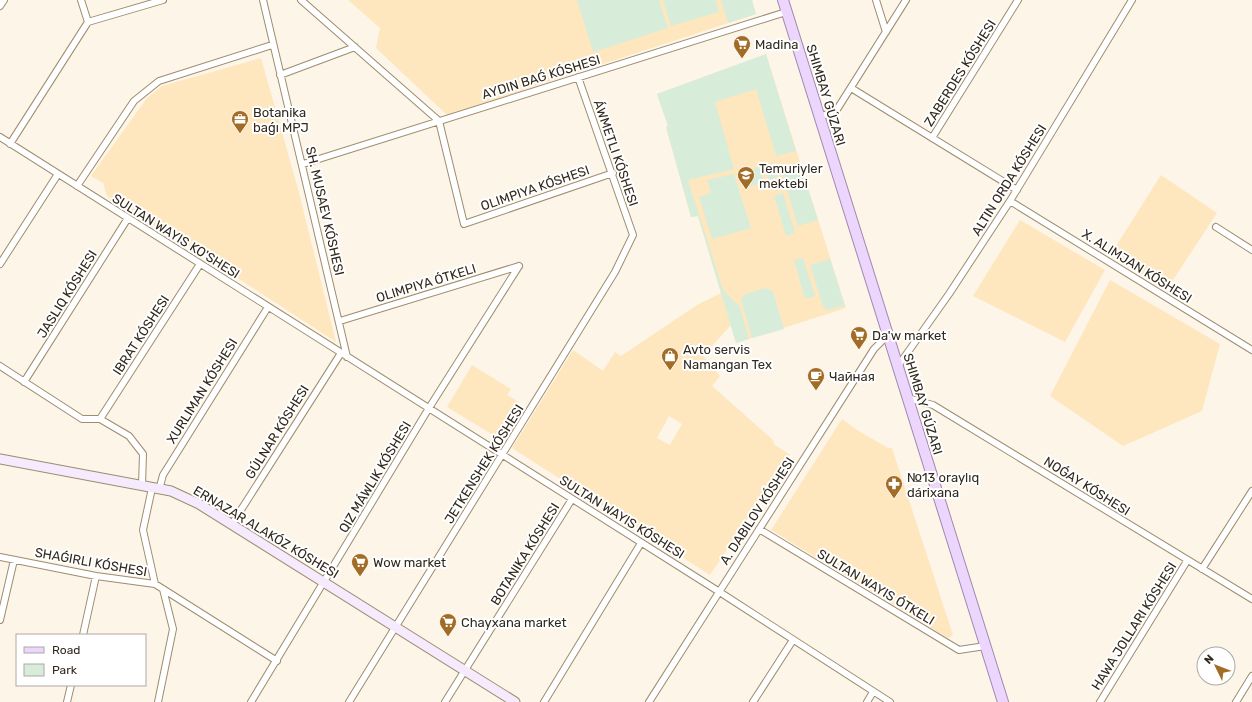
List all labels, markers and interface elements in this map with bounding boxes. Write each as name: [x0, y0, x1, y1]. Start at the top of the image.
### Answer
street label: ZABERDES KÓSHESI: [921, 17, 999, 129]
supermarket icon: Madina: [732, 34, 752, 59]
place label: Madina: [755, 37, 798, 52]
street label: SHIMBAY GÚZARI: [803, 42, 849, 148]
street label: AYDIN BAǴ KÓSHESI: [480, 52, 602, 102]
street label: ÁWMETLI KÓSHESI: [591, 98, 641, 208]
place label: Botanika baǵı MPJ: [253, 105, 309, 136]
office icon: Botanika baǵı MPJ: [230, 109, 250, 134]
street label: ALTIN ORDA KÓSHESI: [969, 122, 1049, 238]
street label: SH. MUSAEV KÓSHESI: [303, 145, 347, 277]
place label: Temuriyler mektebi: [759, 161, 823, 191]
street label: OLIMPIYA KÓSHESI: [479, 162, 591, 214]
school or university icon: Temuriyler mektebi: [736, 165, 756, 190]
street label: SULTAN WAYIS KO'SHESI: [110, 191, 242, 281]
street label: X. ALIMJAN KÓSHESI: [1079, 226, 1195, 306]
street label: JASLIQ KÓSHESI: [34, 247, 100, 341]
street label: OLIMPIYA ÓTKELI: [374, 261, 478, 305]
street label: IBRAT KÓSHESI: [110, 292, 172, 378]
supermarket icon: Da'w market: [849, 325, 869, 350]
place label: Da'w market: [872, 328, 946, 343]
street label: XURLIMAN KÓSHESI: [164, 336, 240, 446]
place label: Avto servis Namangan Tex: [683, 342, 772, 373]
shop icon: Avto servis Namangan Tex: [660, 346, 680, 371]
street label: SHIMBAY GÚZARI: [900, 351, 946, 457]
cafe icon: Чайная: [806, 366, 826, 391]
place label: Чайная: [829, 369, 875, 384]
street label: GÚLNAR KÓSHESI: [242, 382, 312, 482]
street label: JETKENSHEK KÓSHESI: [441, 402, 527, 526]
street label: QIZ MÁWLIK KÓSHESI: [336, 419, 414, 535]
street label: A. DABILOV KÓSHESI: [717, 454, 797, 568]
street label: NOǴAY KÓSHESI: [1041, 454, 1133, 518]
place label: №13 oraylıq dárixana: [907, 470, 979, 500]
street label: SULTAN WAYIS KÓSHESI: [557, 472, 687, 562]
pharmacy icon: №13 oraylıq dárixana: [884, 474, 904, 499]
street label: ERNAZAR ALAKÓZ KÓSHESI: [191, 483, 341, 581]
street label: BOTANIKA KÓSHESI: [487, 500, 563, 608]
street label: SHAǴIRLI KÓSHESI: [34, 545, 148, 579]
street label: SULTAN WAYIS ÓTKELI: [815, 546, 937, 628]
supermarket icon: Wow market: [350, 552, 370, 577]
place label: Wow market: [373, 555, 446, 570]
street label: HAWA JOLLARI KÓSHESI: [1088, 559, 1180, 693]
supermarket icon: Chayxana market: [438, 612, 458, 637]
place label: Chayxana market: [461, 615, 567, 630]
legend: [16, 634, 146, 686]
text: Road: [52, 643, 80, 657]
north arrow: [1196, 646, 1236, 686]
text: N: [1202, 652, 1217, 667]
text: Park: [52, 663, 78, 677]

